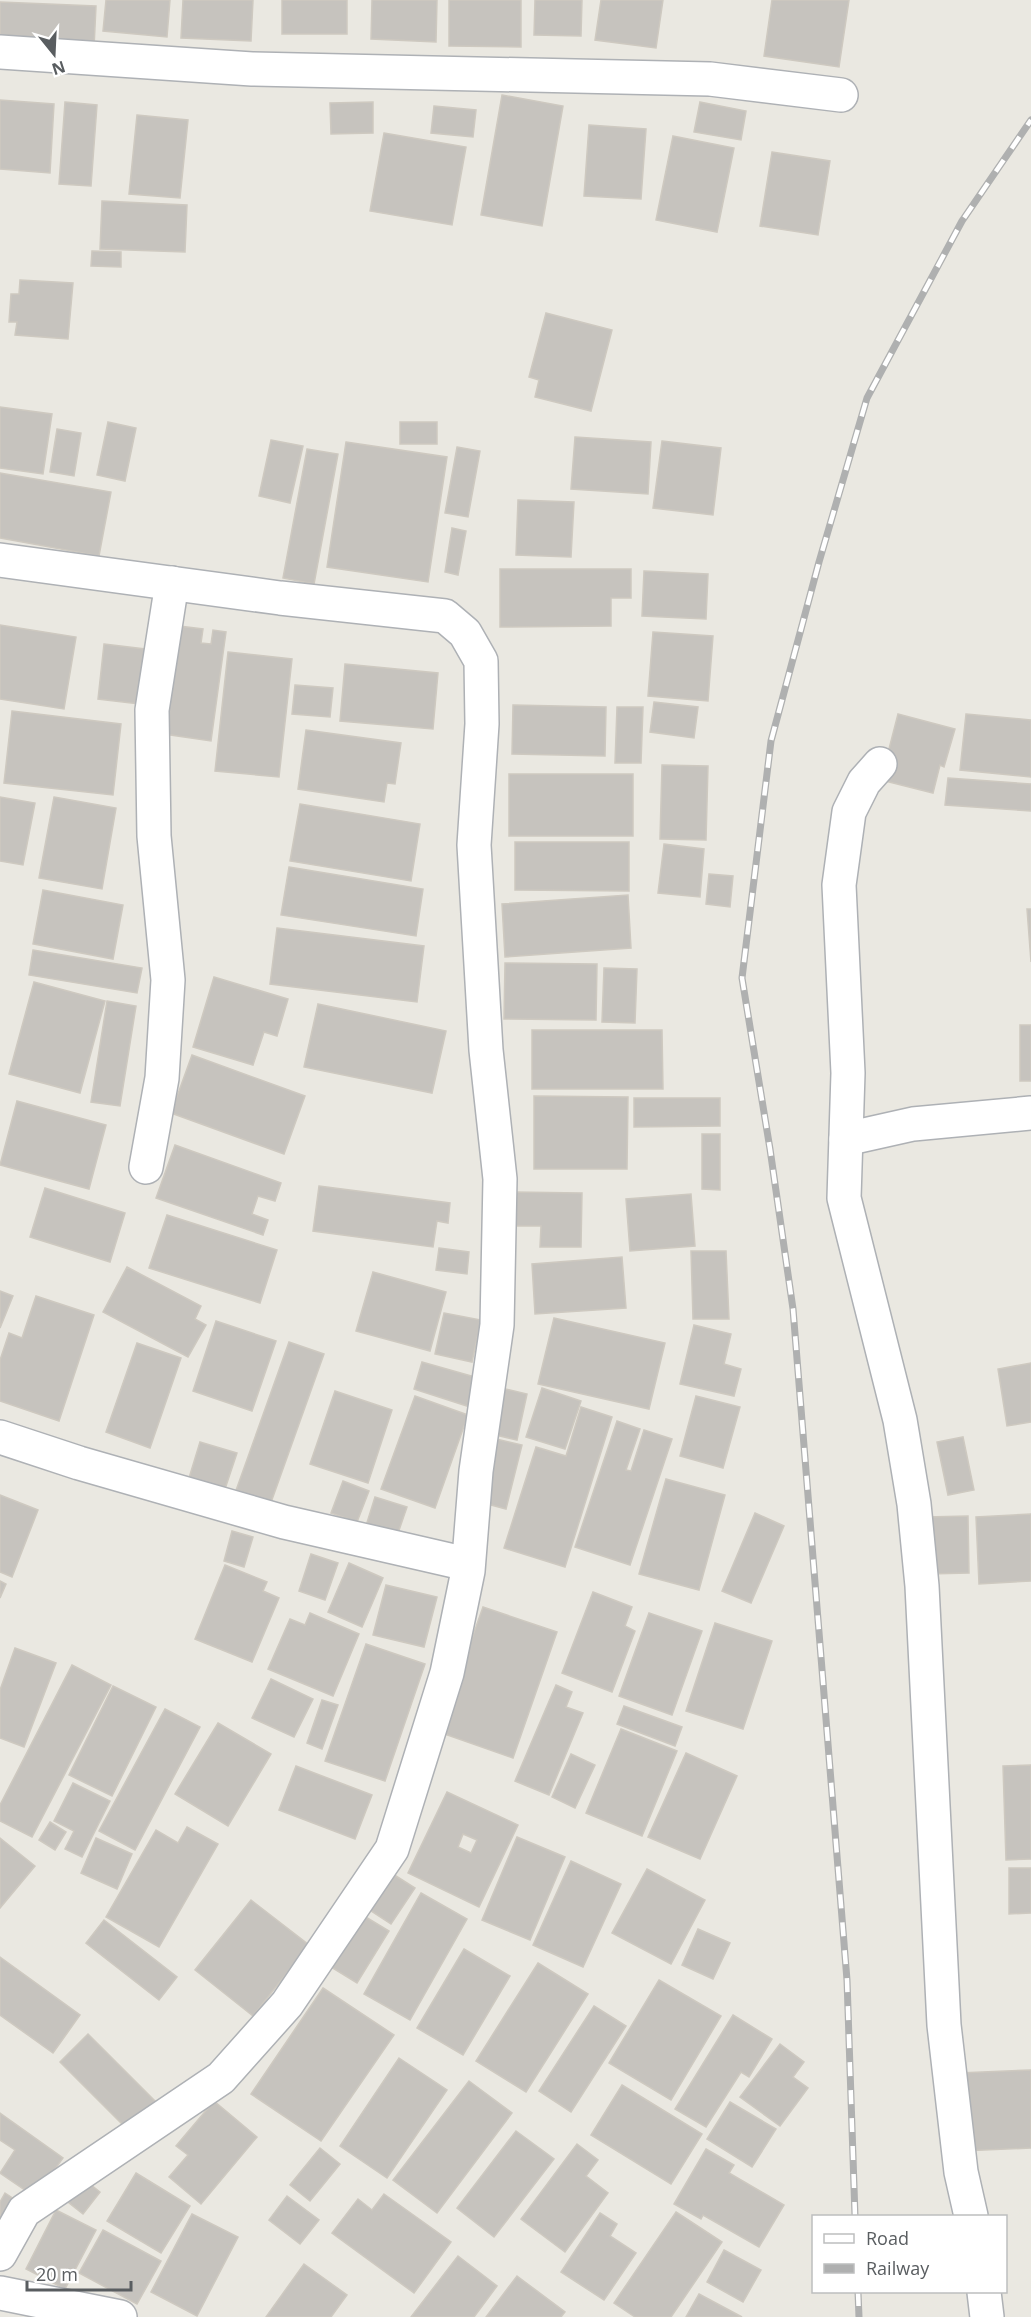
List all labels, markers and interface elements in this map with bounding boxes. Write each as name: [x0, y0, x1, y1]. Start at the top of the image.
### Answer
north arrow: [24, 24, 84, 84]
text: N: [49, 56, 68, 81]
legend: [812, 2215, 1007, 2293]
text: Road: [866, 2226, 909, 2250]
scale bar: [27, 2254, 130, 2292]
text: Railway: [866, 2256, 930, 2280]
text: 20 m: [36, 2262, 78, 2286]

